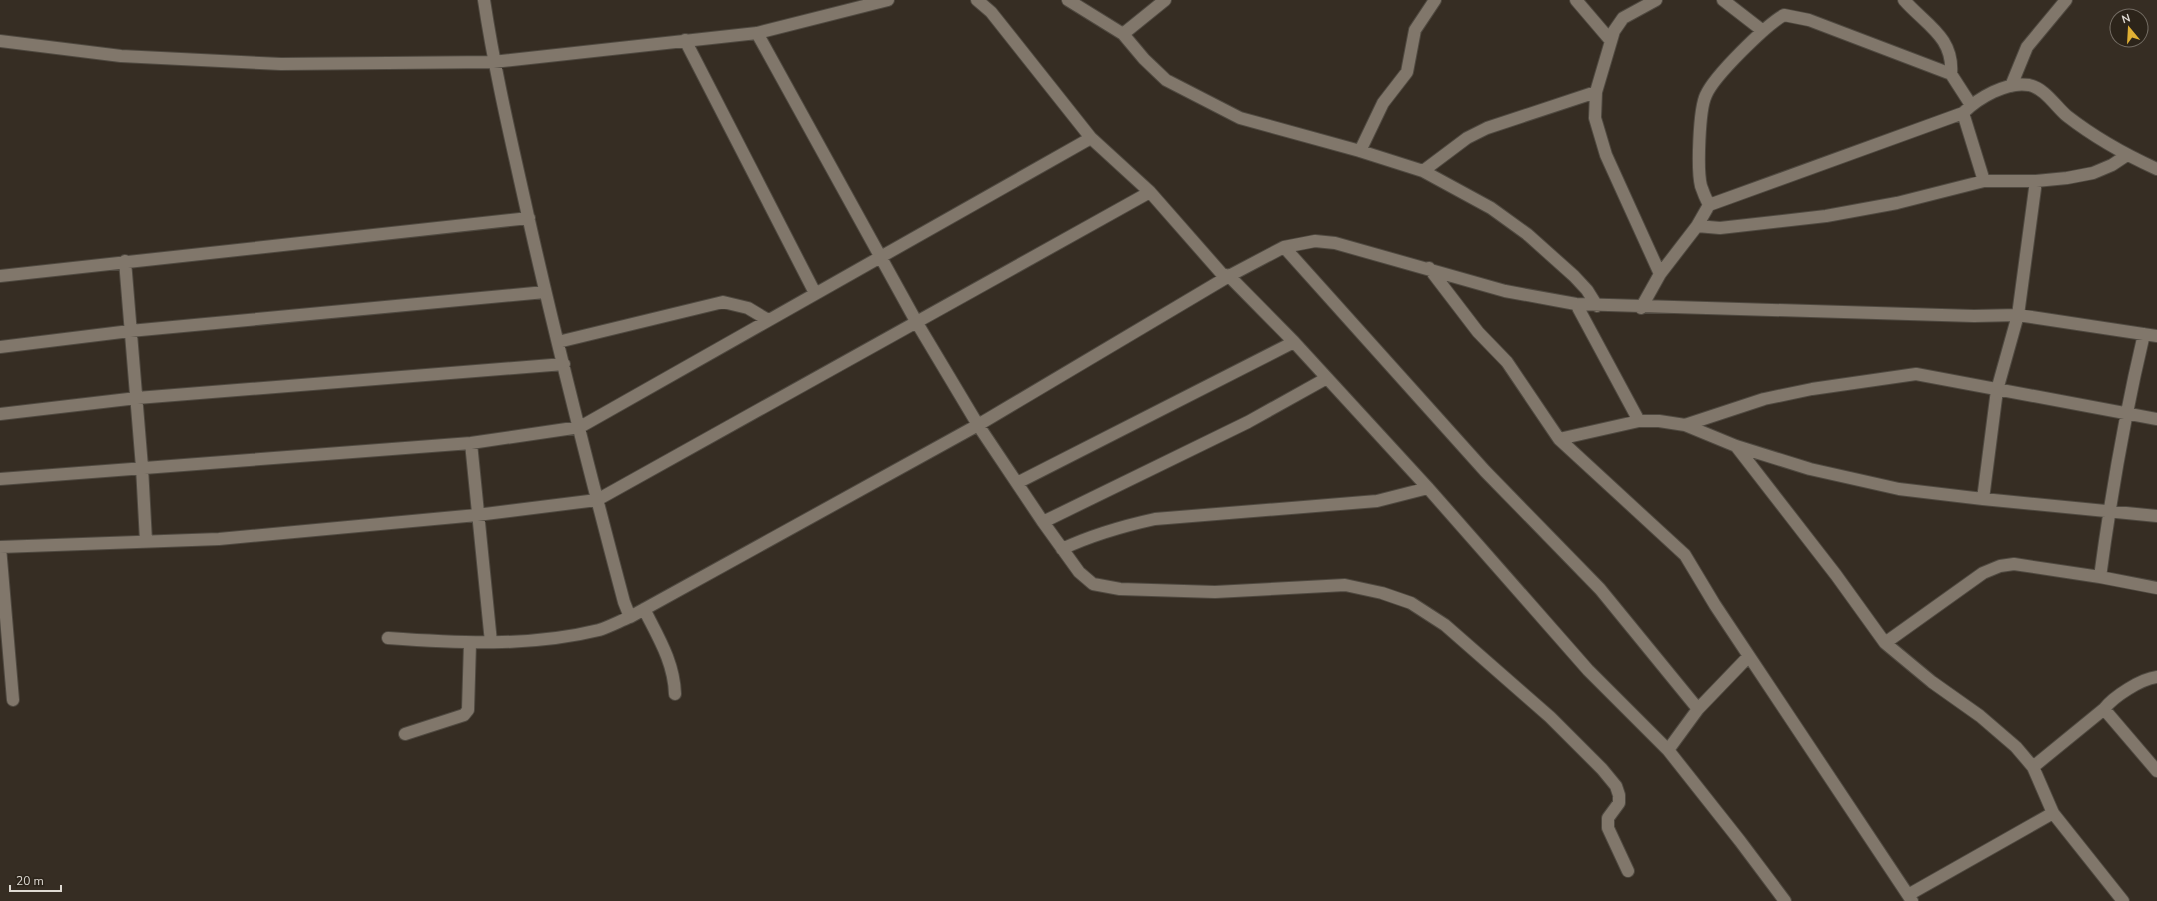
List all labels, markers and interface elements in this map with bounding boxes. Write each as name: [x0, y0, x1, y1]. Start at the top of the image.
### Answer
north arrow: [2109, 8, 2149, 48]
text: N: [2120, 11, 2132, 27]
scale bar: [10, 867, 61, 893]
text: 20 m: [16, 873, 44, 889]

